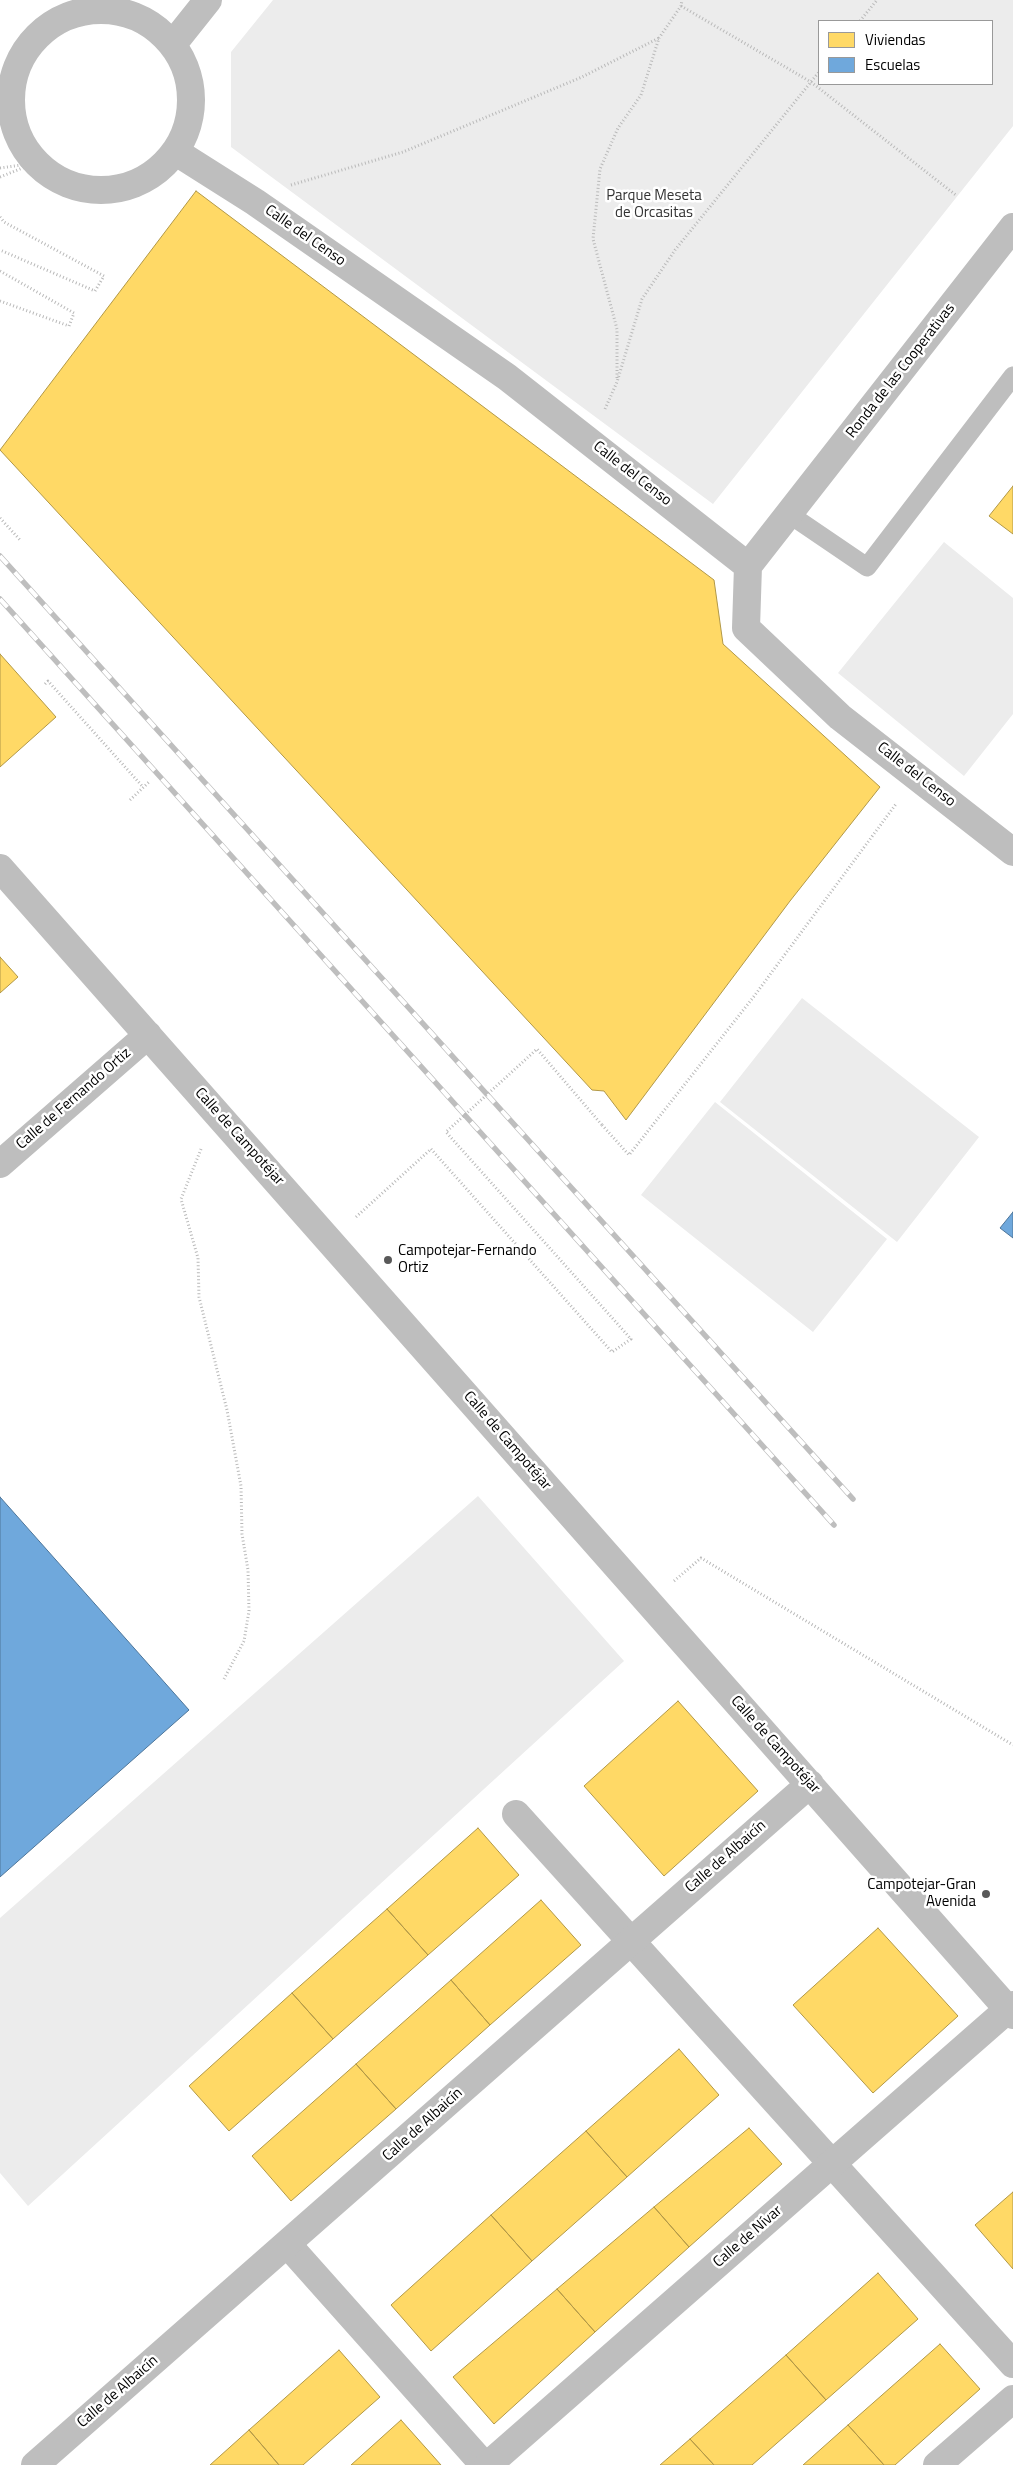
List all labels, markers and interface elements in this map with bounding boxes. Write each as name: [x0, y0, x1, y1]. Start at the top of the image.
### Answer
legend: [818, 20, 993, 85]
text: Viviendas: [865, 28, 926, 51]
text: Escuelas: [865, 53, 920, 76]
park label: Parque Meseta de Orcasitas: [606, 187, 702, 222]
street label: Calle del Censo: [261, 202, 349, 270]
street label: Ronda de las Cooperativas: [843, 300, 959, 442]
street label: Calle del Censo: [589, 438, 675, 510]
street label: Calle del Censo: [873, 739, 959, 811]
street label: Calle de Fernando Ortiz: [13, 1044, 135, 1154]
street label: Calle de Campotéjar: [190, 1084, 288, 1190]
place label: Campotejar-Fernando Ortiz: [398, 1242, 537, 1277]
marker: Campotejar-Fernando Ortiz: [382, 1254, 394, 1266]
street label: Calle de Campotéjar: [459, 1388, 555, 1494]
street label: Calle de Campotéjar: [726, 1692, 824, 1798]
street label: Calle de Albaicín: [682, 1817, 770, 1897]
place label: Campotejar-Gran Avenida: [867, 1876, 976, 1911]
marker: Campotejar-Gran Avenida: [980, 1888, 992, 1900]
street label: Calle de Albaicín: [379, 2084, 467, 2166]
street label: Calle de Nívar: [710, 2202, 786, 2272]
street label: Calle de Albaicín: [74, 2352, 162, 2432]

